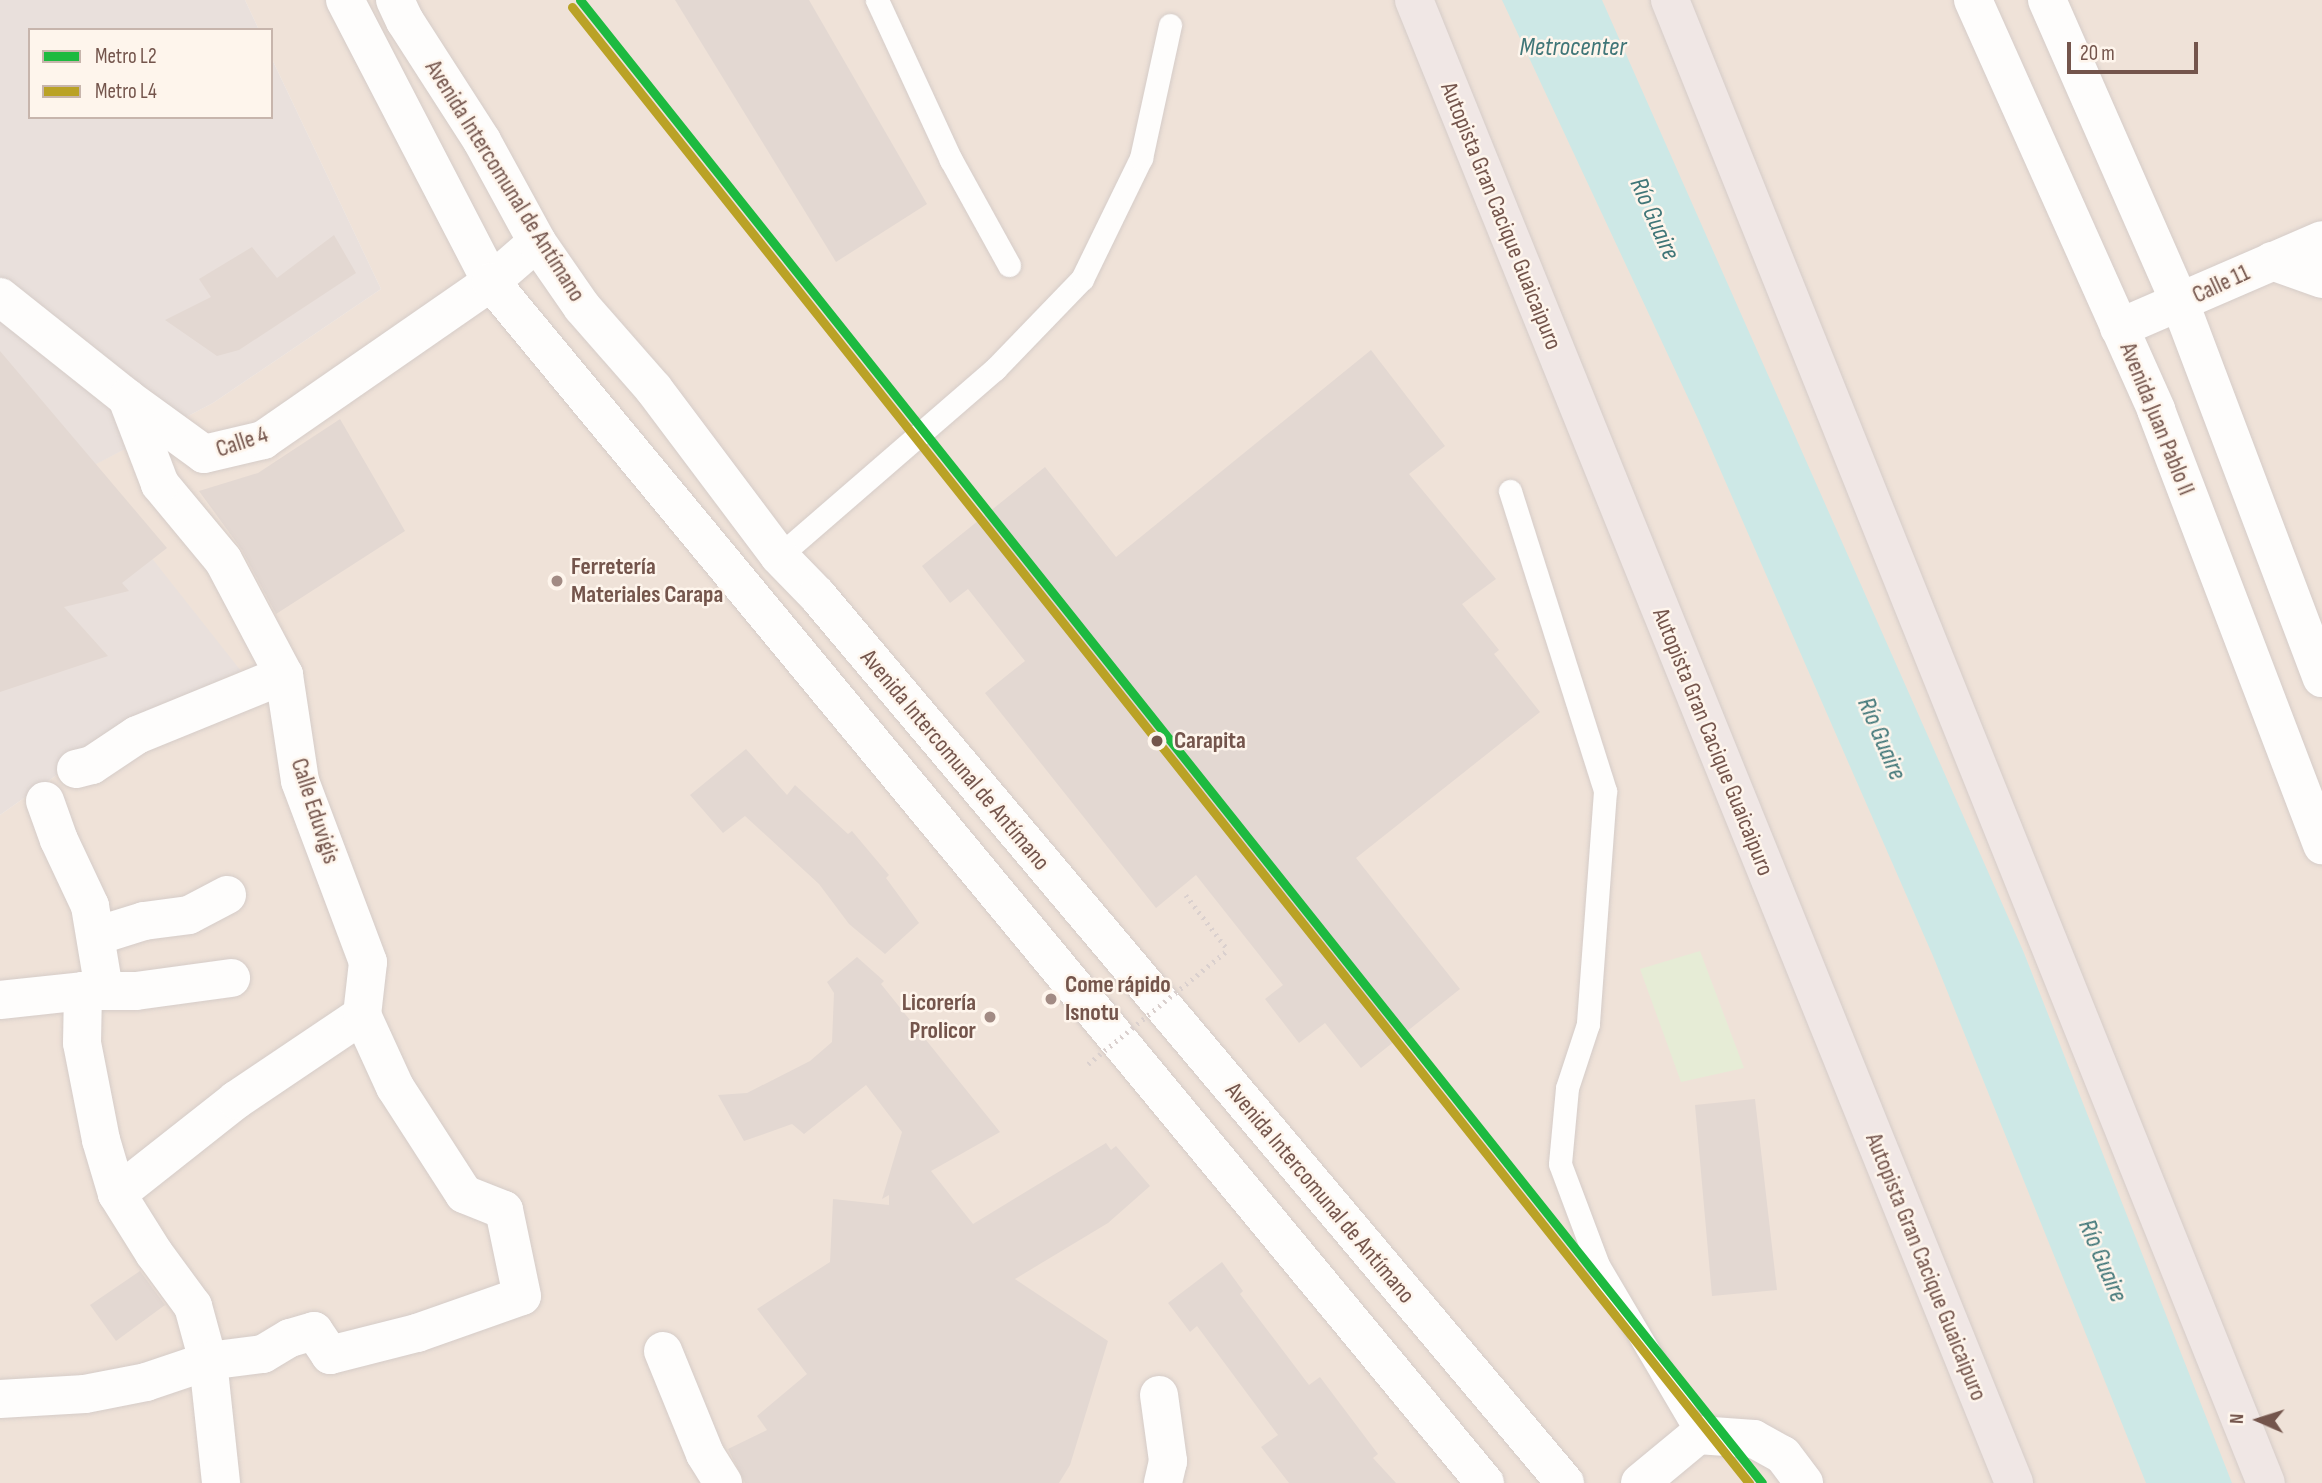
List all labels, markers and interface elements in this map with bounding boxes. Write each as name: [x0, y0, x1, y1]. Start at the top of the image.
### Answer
legend: [28, 28, 273, 119]
scale bar: [2070, 28, 2201, 72]
water label: Metrocenter: [1520, 32, 1626, 64]
text: 20 m: [2080, 41, 2115, 66]
text: Metro L2: [95, 44, 157, 69]
street label: Avenida Intercomunal de Antímano: [419, 55, 591, 307]
street label: Autopista Gran Cacique Guaicaipuro: [1434, 78, 1568, 354]
text: Metro L4: [95, 79, 157, 104]
water label: Río Guaire: [1622, 173, 1686, 265]
street label: Calle 11: [2188, 258, 2254, 310]
street label: Avenida Juan Pablo II: [2113, 339, 2201, 499]
street label: Calle 4: [212, 420, 272, 464]
place label: Ferretería Materiales Carapa: [571, 553, 723, 609]
marker: Ferretería Materiales Carapa: [549, 573, 565, 589]
street label: Autopista Gran Cacique Guaicaipuro: [1646, 604, 1780, 880]
street label: Avenida Intercomunal de Antímano: [854, 644, 1056, 876]
water label: Río Guaire: [1850, 693, 1912, 785]
place label: Carapita: [1174, 727, 1246, 755]
marker: Carapita: [1146, 730, 1168, 752]
street label: Calle Eduvigis: [284, 755, 346, 867]
place label: Come rápido Isnotu: [1065, 971, 1171, 1027]
place label: Licorería Prolicor: [902, 989, 976, 1045]
marker: Come rápido Isnotu: [1043, 991, 1059, 1007]
marker: Licorería Prolicor: [982, 1009, 998, 1025]
street label: Avenida Intercomunal de Antímano: [1219, 1077, 1421, 1309]
street label: Autopista Gran Cacique Guaicaipuro: [1859, 1129, 1993, 1405]
water label: Río Guaire: [2071, 1215, 2133, 1307]
north arrow: [2224, 1385, 2294, 1455]
text: N: [2226, 1413, 2249, 1425]

